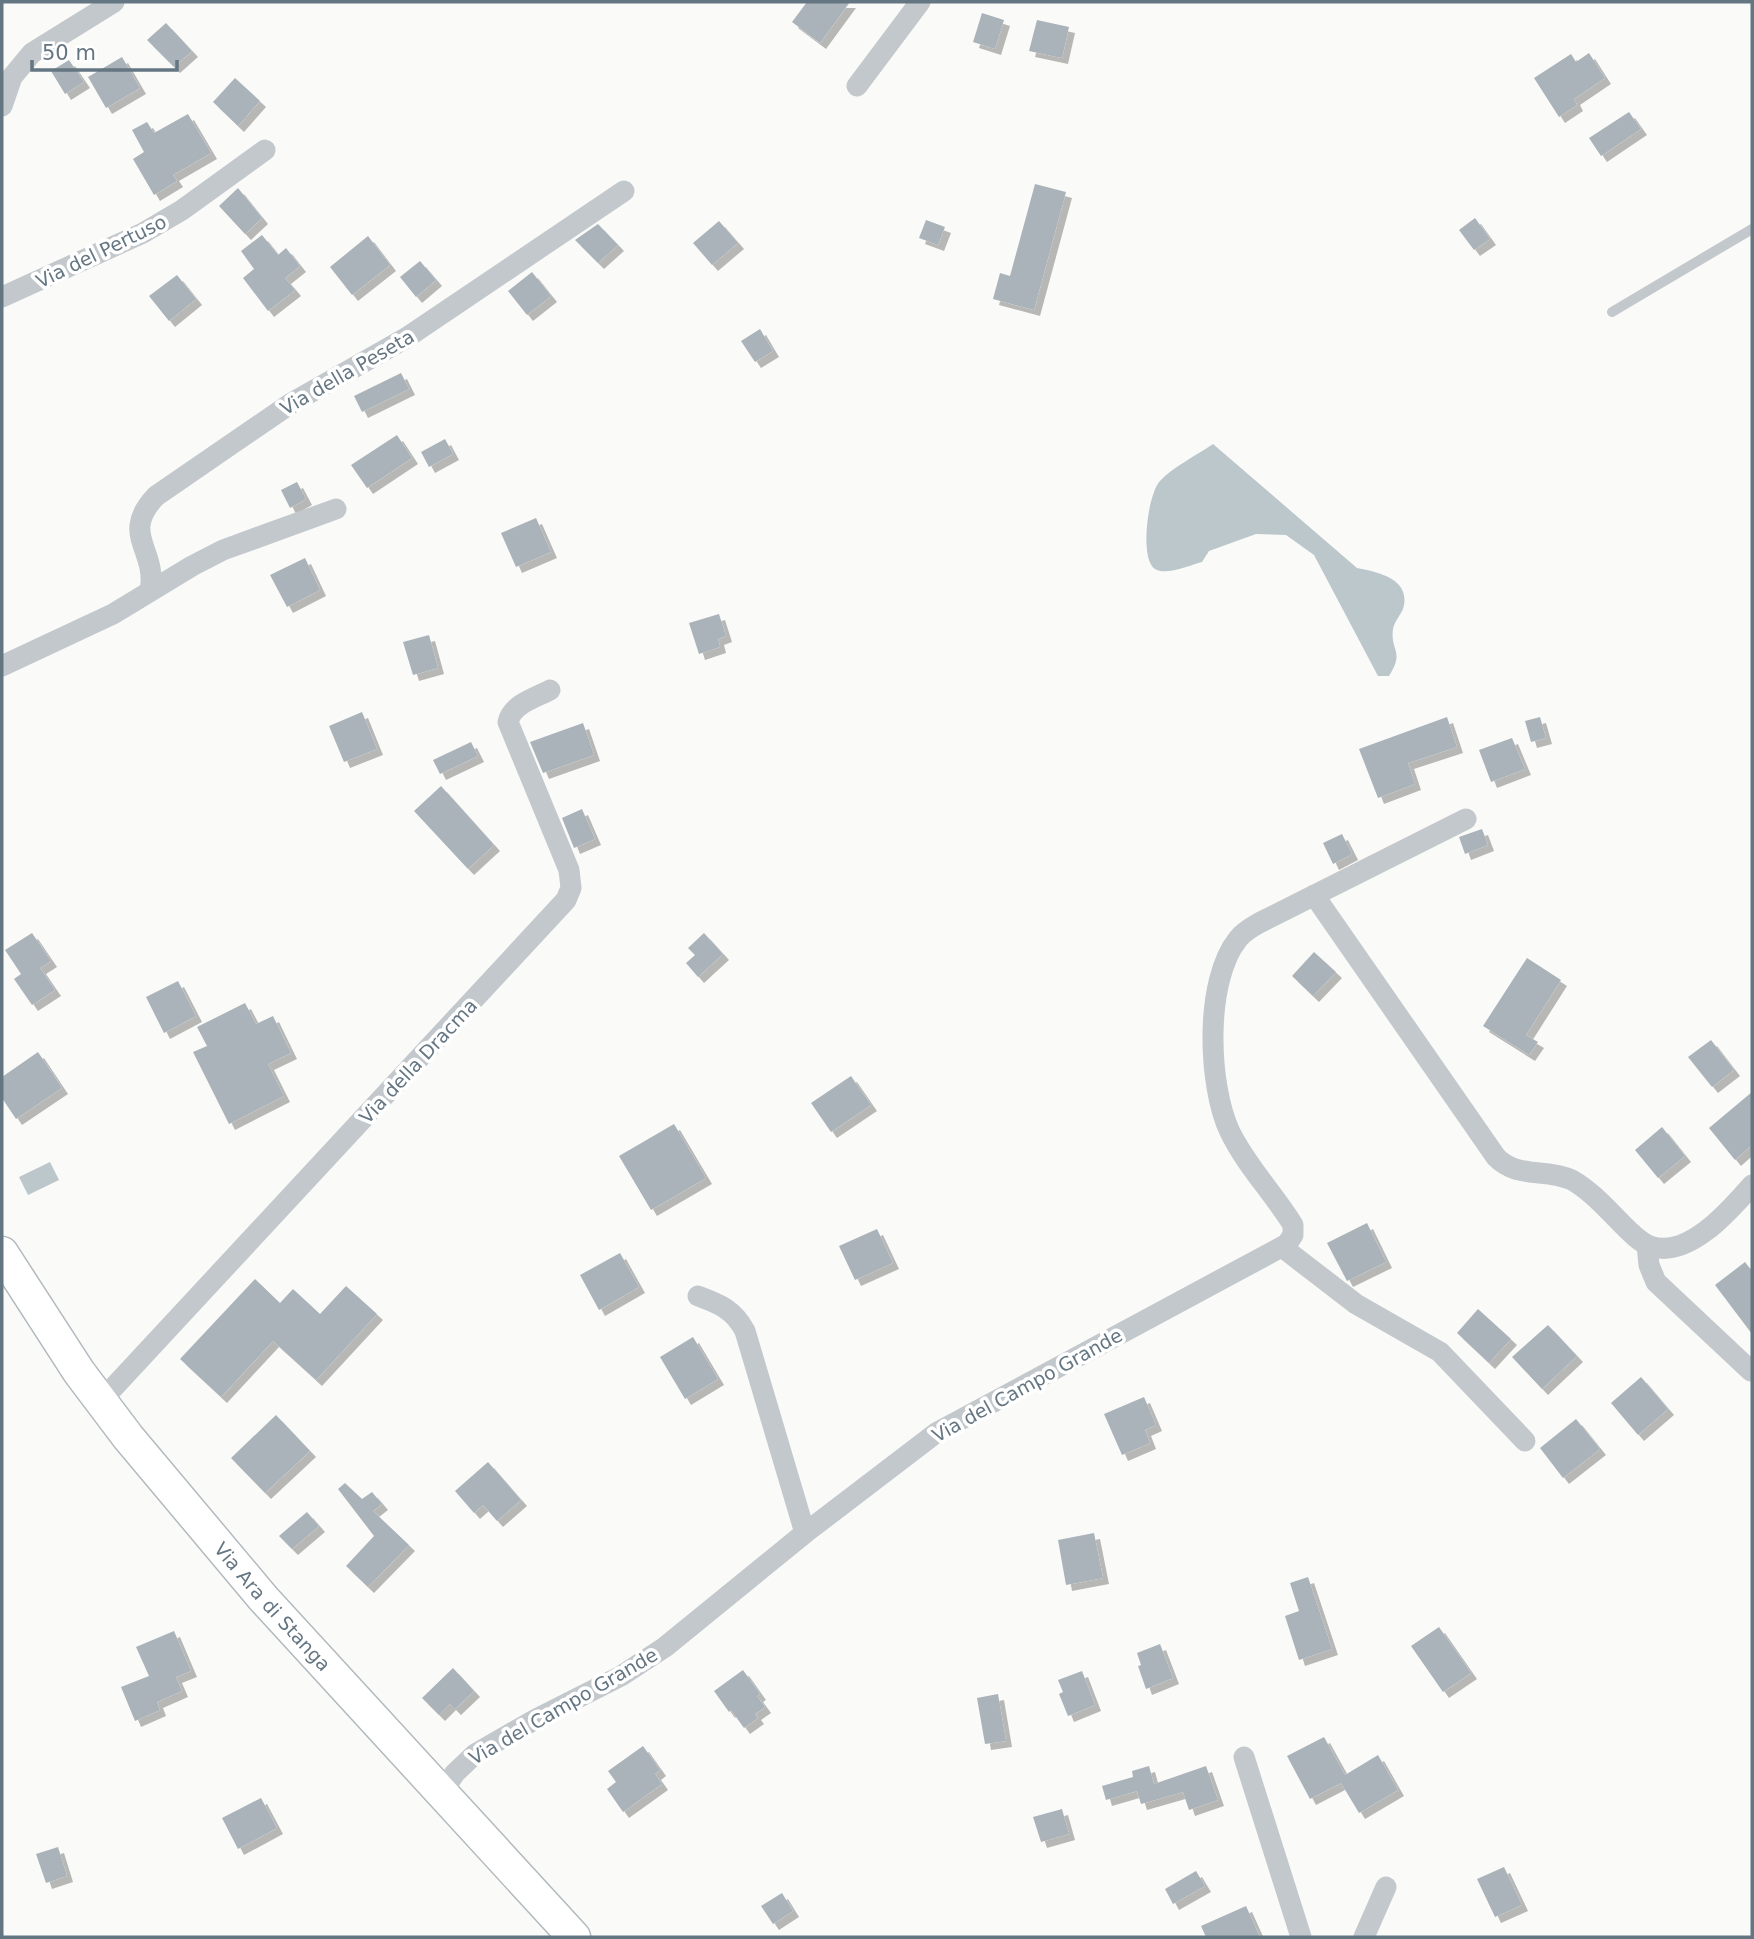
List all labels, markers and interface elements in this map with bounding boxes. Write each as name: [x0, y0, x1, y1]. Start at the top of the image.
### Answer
scale bar: [32, 28, 177, 72]
text: 50 m: [42, 41, 96, 65]
street label: Via del Pertuso: [32, 210, 170, 292]
street label: Via della Peseta: [276, 325, 418, 419]
street label: Via della Dracma: [355, 994, 481, 1128]
street label: Via del Campo Grande: [928, 1324, 1126, 1446]
street label: Via Ara di Stanga: [210, 1538, 335, 1675]
street label: Via del Campo Grande: [465, 1643, 661, 1769]

